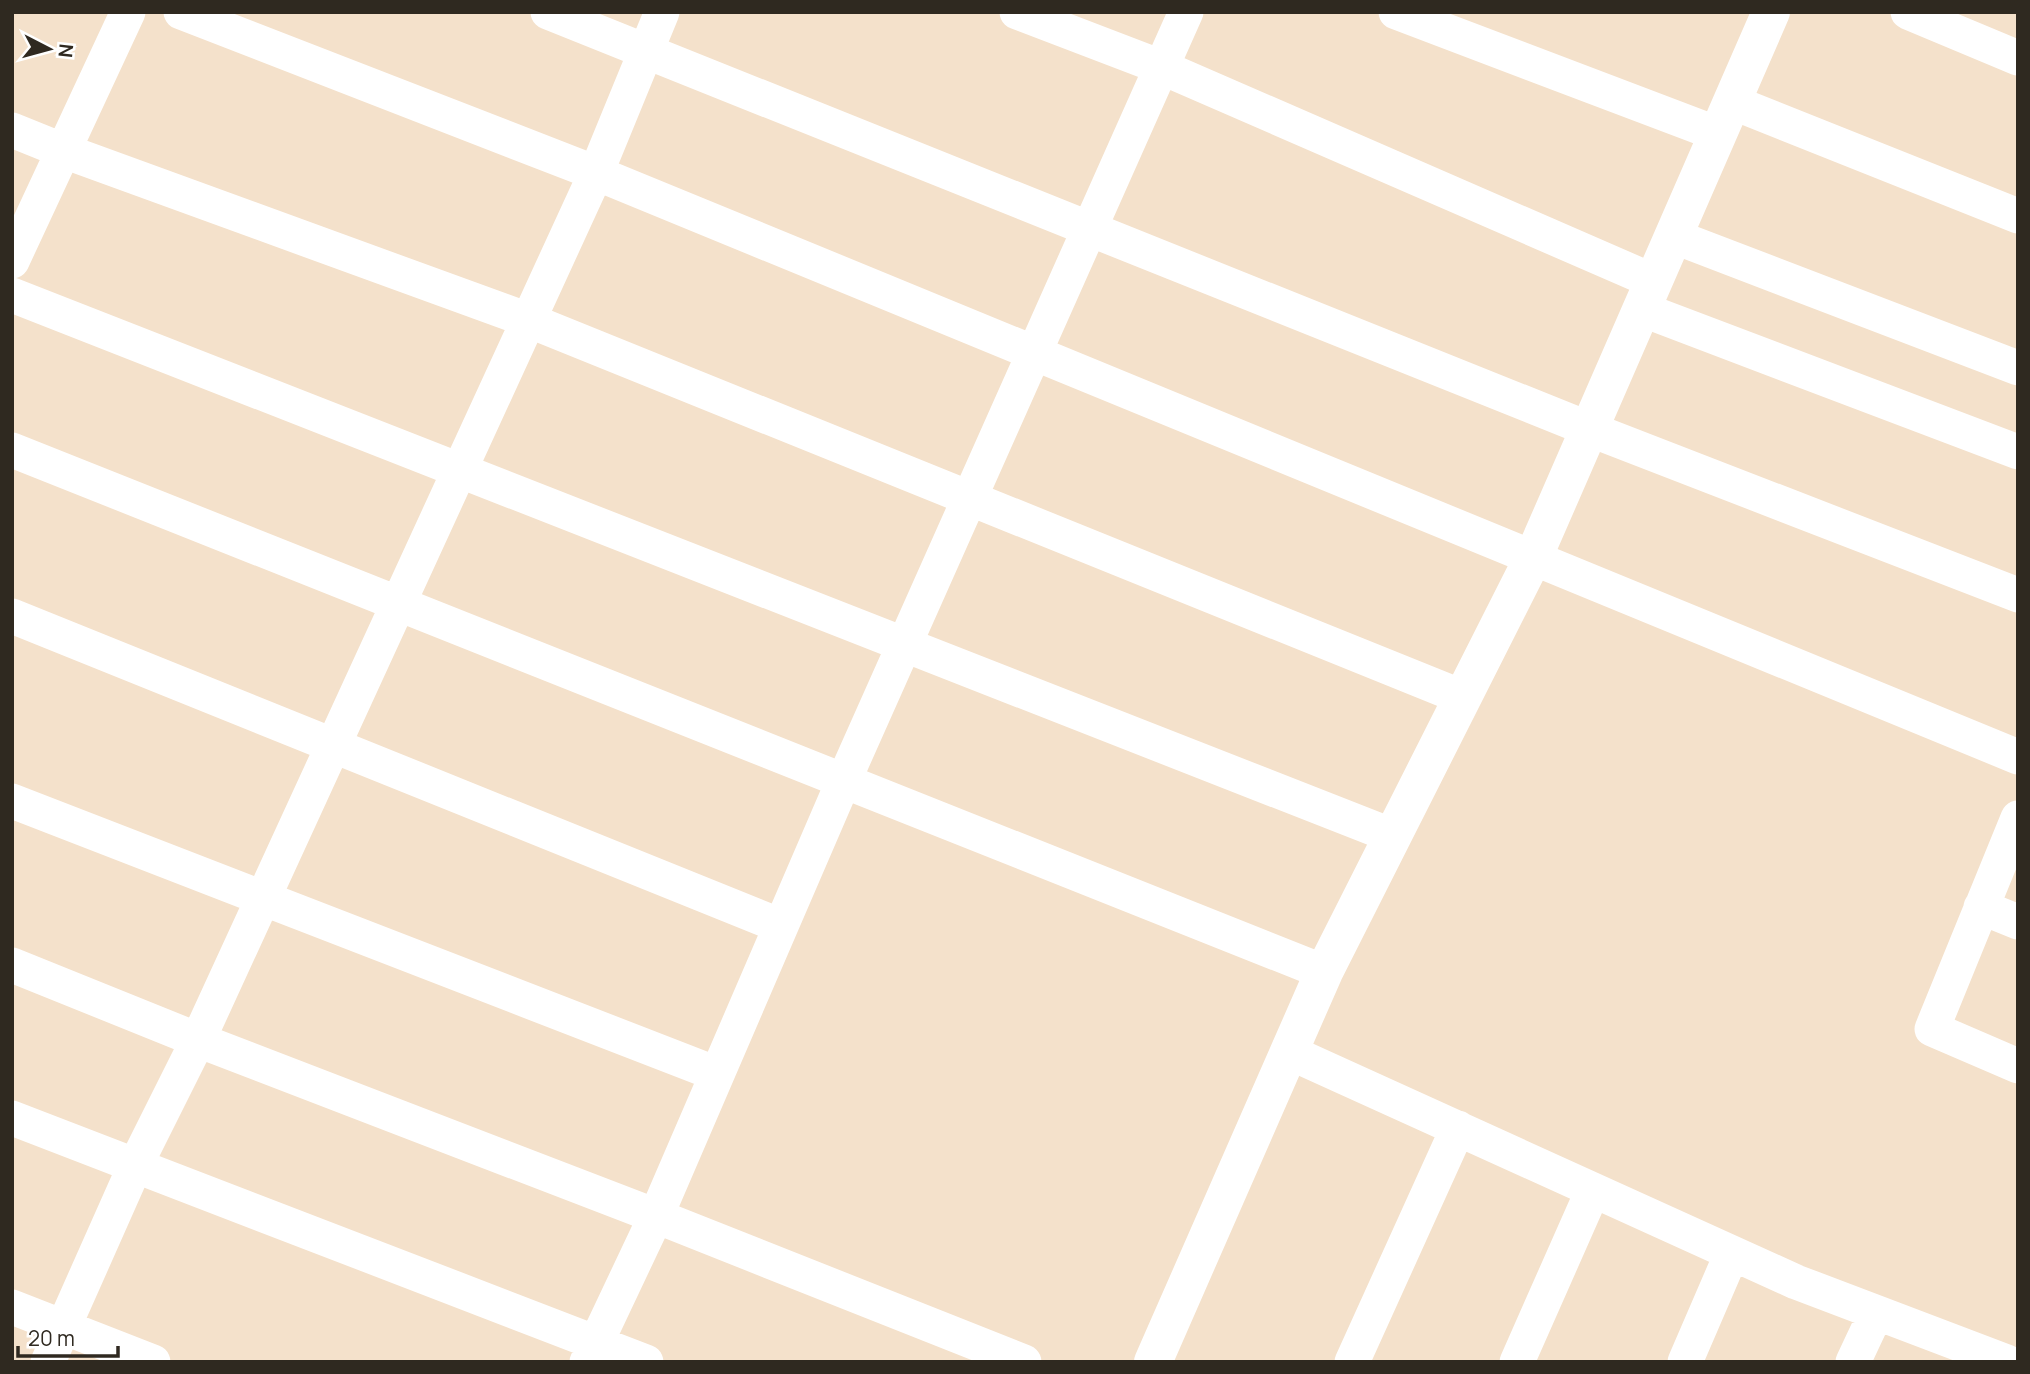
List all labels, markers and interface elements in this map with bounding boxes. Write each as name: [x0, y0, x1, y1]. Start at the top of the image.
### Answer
north arrow: [14, 14, 84, 84]
text: N: [52, 43, 80, 59]
scale bar: [18, 1314, 117, 1358]
text: 20 m: [28, 1324, 75, 1352]

